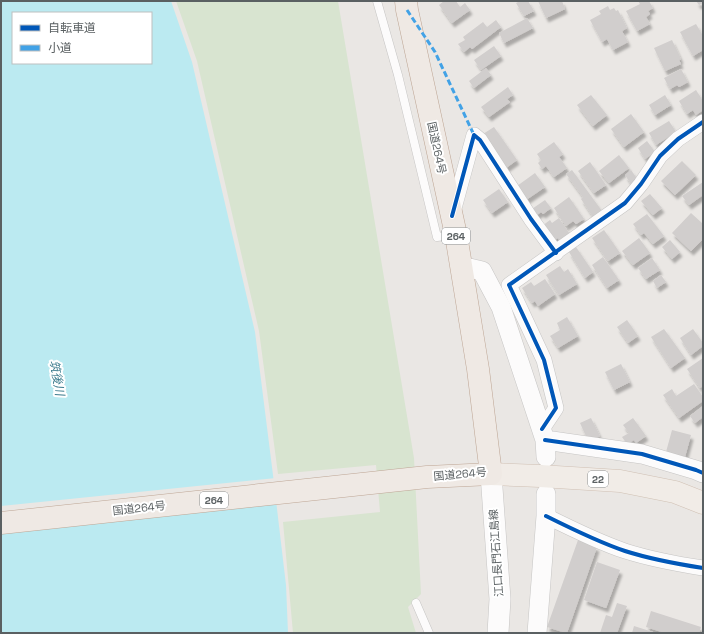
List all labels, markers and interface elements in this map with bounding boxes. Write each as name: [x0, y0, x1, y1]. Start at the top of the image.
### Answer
legend: [12, 12, 152, 64]
text: 自転車道: [48, 20, 96, 36]
text: 小道: [48, 40, 72, 56]
street label: 国道264号: [425, 121, 449, 175]
road number: 264: [442, 228, 470, 244]
water label: 筑後川: [46, 359, 68, 399]
street label: 国道264号: [433, 465, 487, 483]
road number: 22: [588, 471, 608, 487]
road number: 264: [200, 492, 228, 508]
street label: 国道264号: [112, 498, 166, 518]
street label: 江口長門石江島線: [486, 509, 506, 597]

